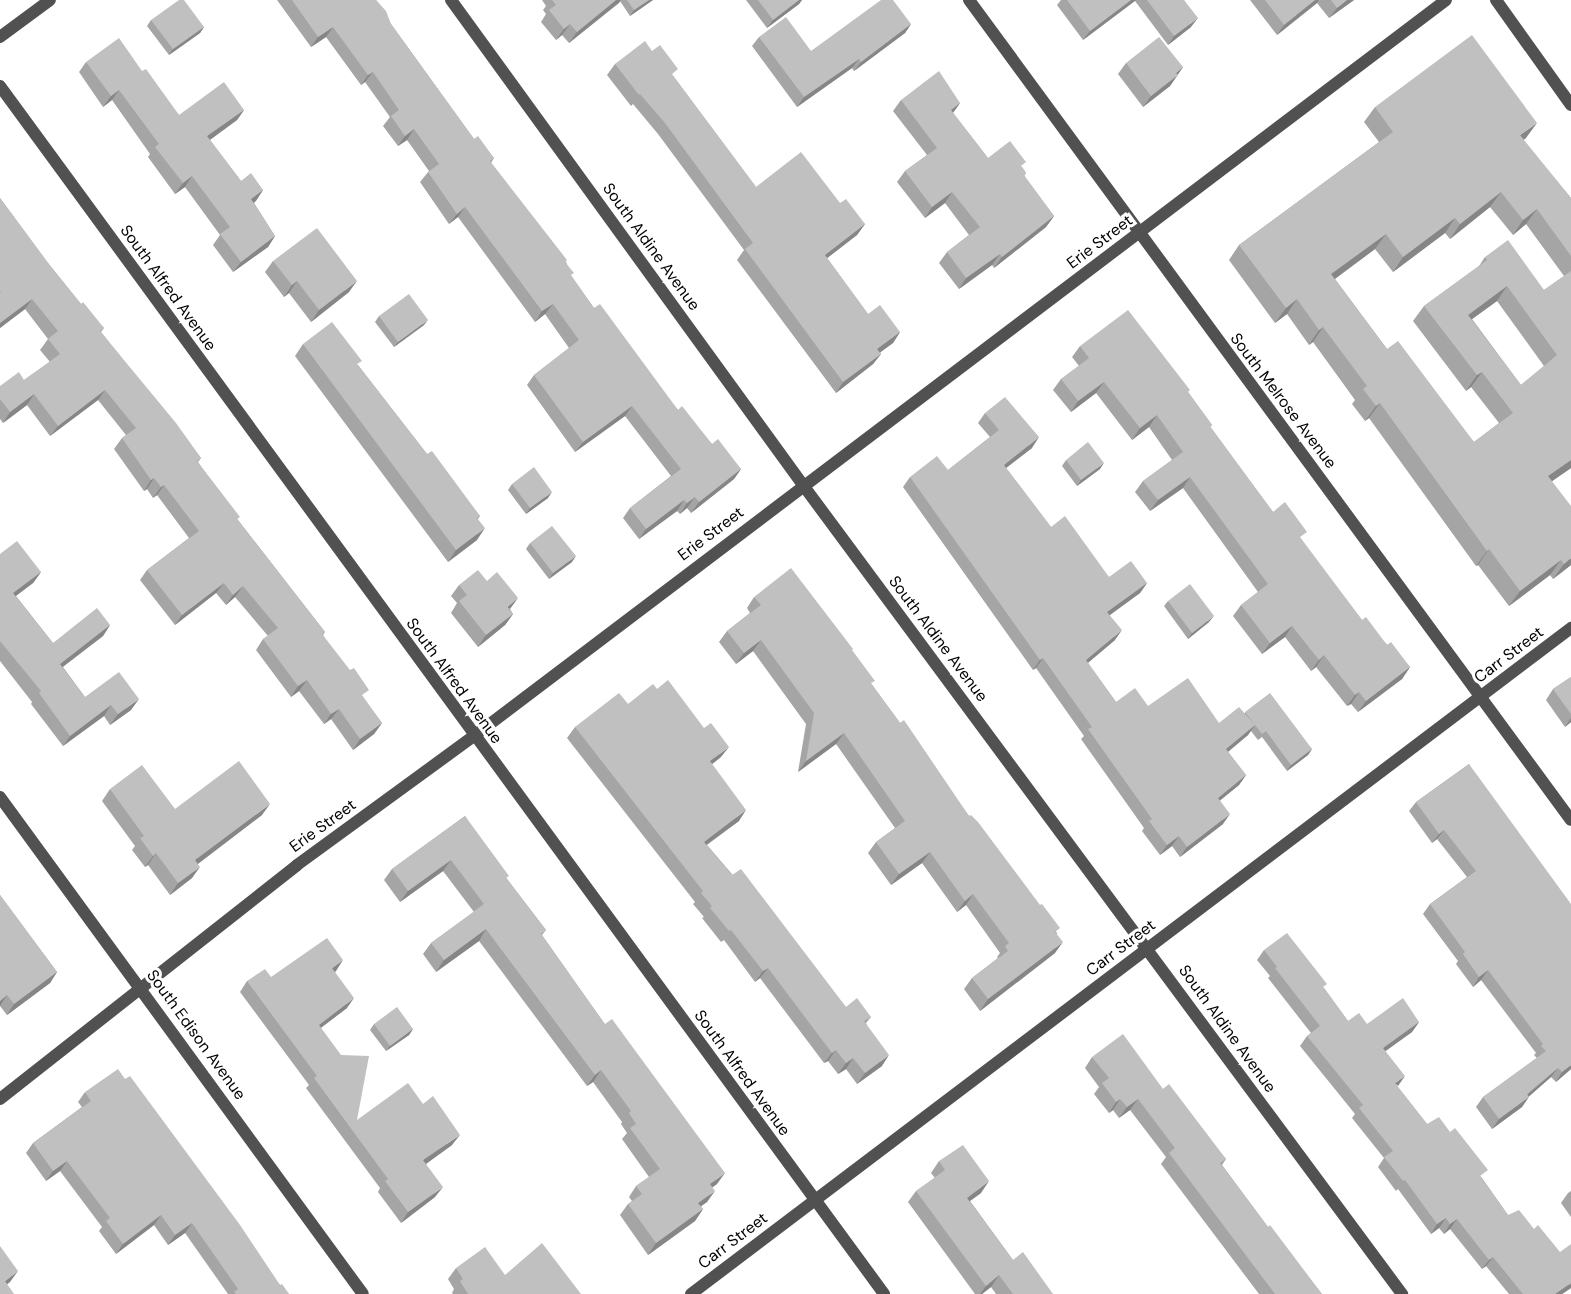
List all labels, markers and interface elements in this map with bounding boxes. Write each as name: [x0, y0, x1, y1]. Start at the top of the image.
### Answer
street label: South Aldine Avenue: [598, 180, 704, 314]
street label: Erie Street: [1063, 211, 1137, 273]
street label: South Alfred Avenue: [116, 221, 220, 355]
street label: South Melrose Avenue: [1226, 329, 1340, 473]
street label: Erie Street: [674, 503, 748, 565]
street label: South Aldine Avenue: [884, 572, 992, 706]
street label: South Alfred Avenue: [402, 614, 506, 748]
street label: Carr Street: [1471, 623, 1547, 687]
street label: Erie Street: [286, 795, 360, 857]
street label: Carr Street: [1083, 916, 1159, 980]
street label: South Aldine Avenue: [1174, 962, 1280, 1096]
street label: South Edison Avenue: [142, 966, 250, 1104]
street label: South Alfred Avenue: [690, 1006, 794, 1140]
street label: Carr Street: [695, 1209, 771, 1273]

